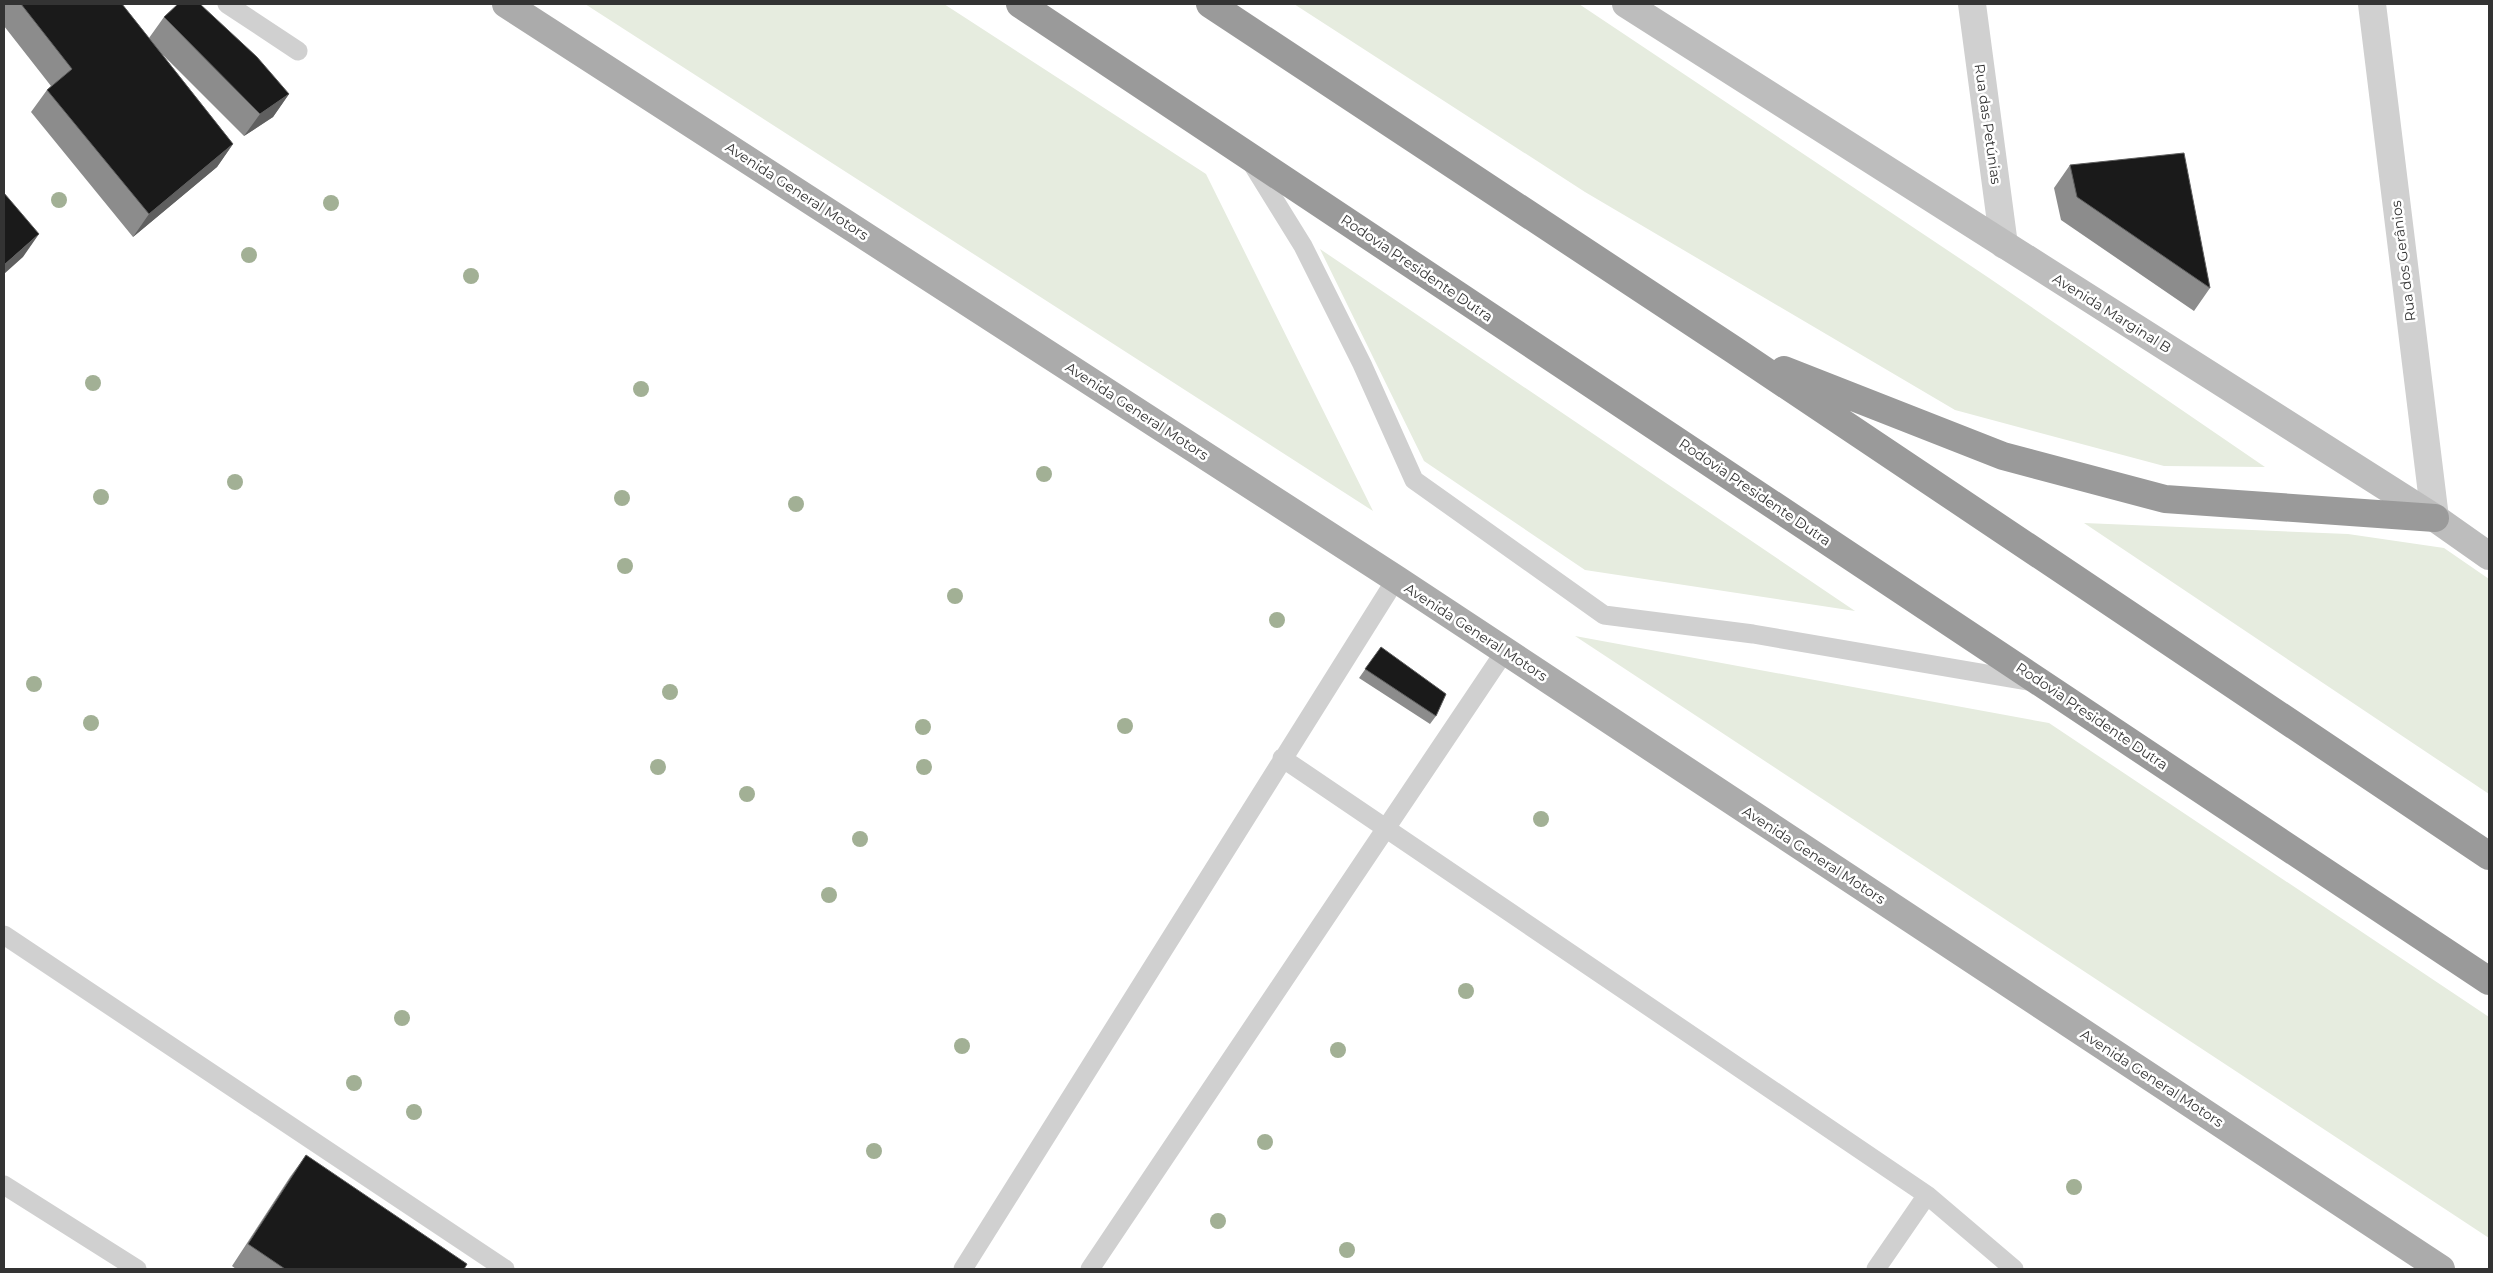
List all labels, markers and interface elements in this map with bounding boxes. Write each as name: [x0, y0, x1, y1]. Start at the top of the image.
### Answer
street label: Rua das Petúnias: [1971, 63, 2005, 186]
street label: Avenida General Motors: [722, 138, 872, 244]
street label: Rua dos Gerânios: [2387, 199, 2419, 322]
street label: Rodovia Presidente Dutra: [1338, 210, 1496, 326]
street label: Avenida Marginal B: [2049, 269, 2175, 357]
street label: Avenida General Motors: [1062, 358, 1212, 464]
street label: Rodovia Presidente Dutra: [1676, 434, 1834, 550]
street label: Avenida General Motors: [1401, 579, 1551, 685]
street label: Rodovia Presidente Dutra: [2013, 658, 2171, 774]
street label: Avenida General Motors: [1739, 802, 1889, 908]
street label: Avenida General Motors: [2077, 1025, 2227, 1131]

